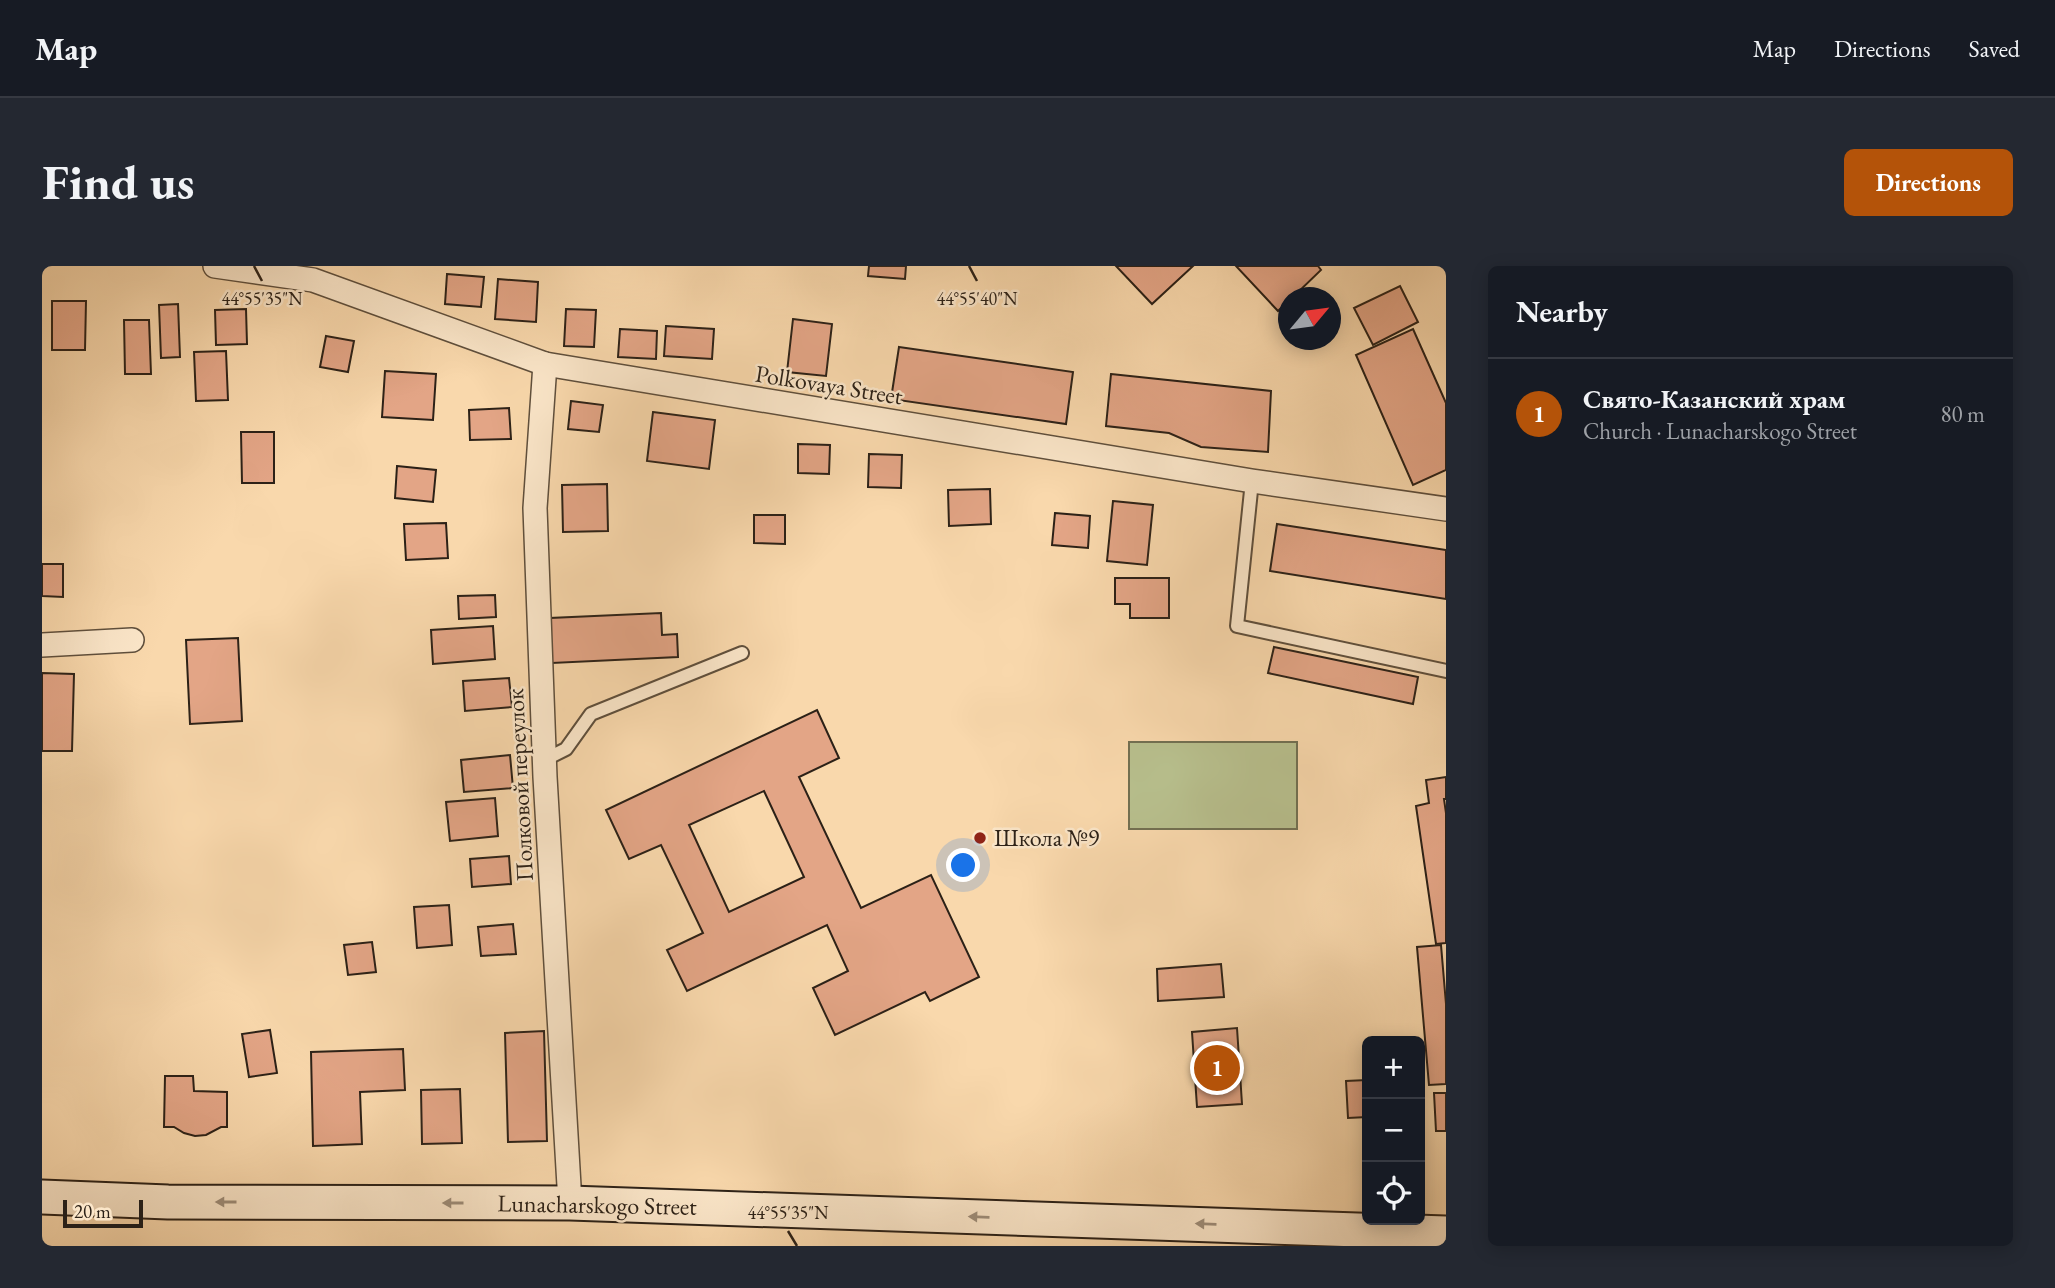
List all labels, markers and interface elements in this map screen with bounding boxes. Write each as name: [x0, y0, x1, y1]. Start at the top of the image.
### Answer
text: Map: [35, 27, 97, 70]
text: Map: [1753, 33, 1796, 64]
text: Directions: [1834, 33, 1931, 64]
text: Saved: [1969, 33, 2020, 64]
button: Directions: [1844, 149, 2013, 216]
text: Find us: [42, 150, 194, 214]
text: 44°55'35"N: [222, 287, 303, 310]
text: 44°55'40"N: [937, 287, 1018, 310]
north arrow: [1278, 287, 1341, 350]
text: Nearby: [1516, 292, 1608, 331]
street label: Polkovaya Street: [753, 358, 905, 412]
text: Свято-Казанский храм: [1583, 382, 1846, 416]
text: 1: [1533, 399, 1545, 429]
text: 80 m: [1940, 399, 1985, 429]
text: Church · Lunacharskogo Street: [1583, 416, 1857, 446]
street label: Полковой переулок: [499, 687, 540, 882]
place label: Школа №9: [994, 822, 1100, 853]
marker: Школа №9: [972, 830, 988, 846]
your location: [946, 848, 980, 882]
map controls: [1362, 1036, 1425, 1225]
button: +: [1362, 1036, 1425, 1099]
pin: 1: [1194, 1042, 1240, 1094]
button: −: [1362, 1099, 1425, 1162]
button: locate: [1362, 1162, 1425, 1225]
street label: Lunacharskogo Street: [497, 1187, 697, 1222]
one-way arrow: [214, 1196, 236, 1208]
scale bar: [63, 1197, 144, 1229]
one-way arrow: [442, 1197, 464, 1209]
text: 20 m: [74, 1199, 111, 1224]
text: 44°55'35"N: [748, 1201, 829, 1224]
one-way arrow: [968, 1211, 990, 1222]
one-way arrow: [1195, 1219, 1217, 1230]

